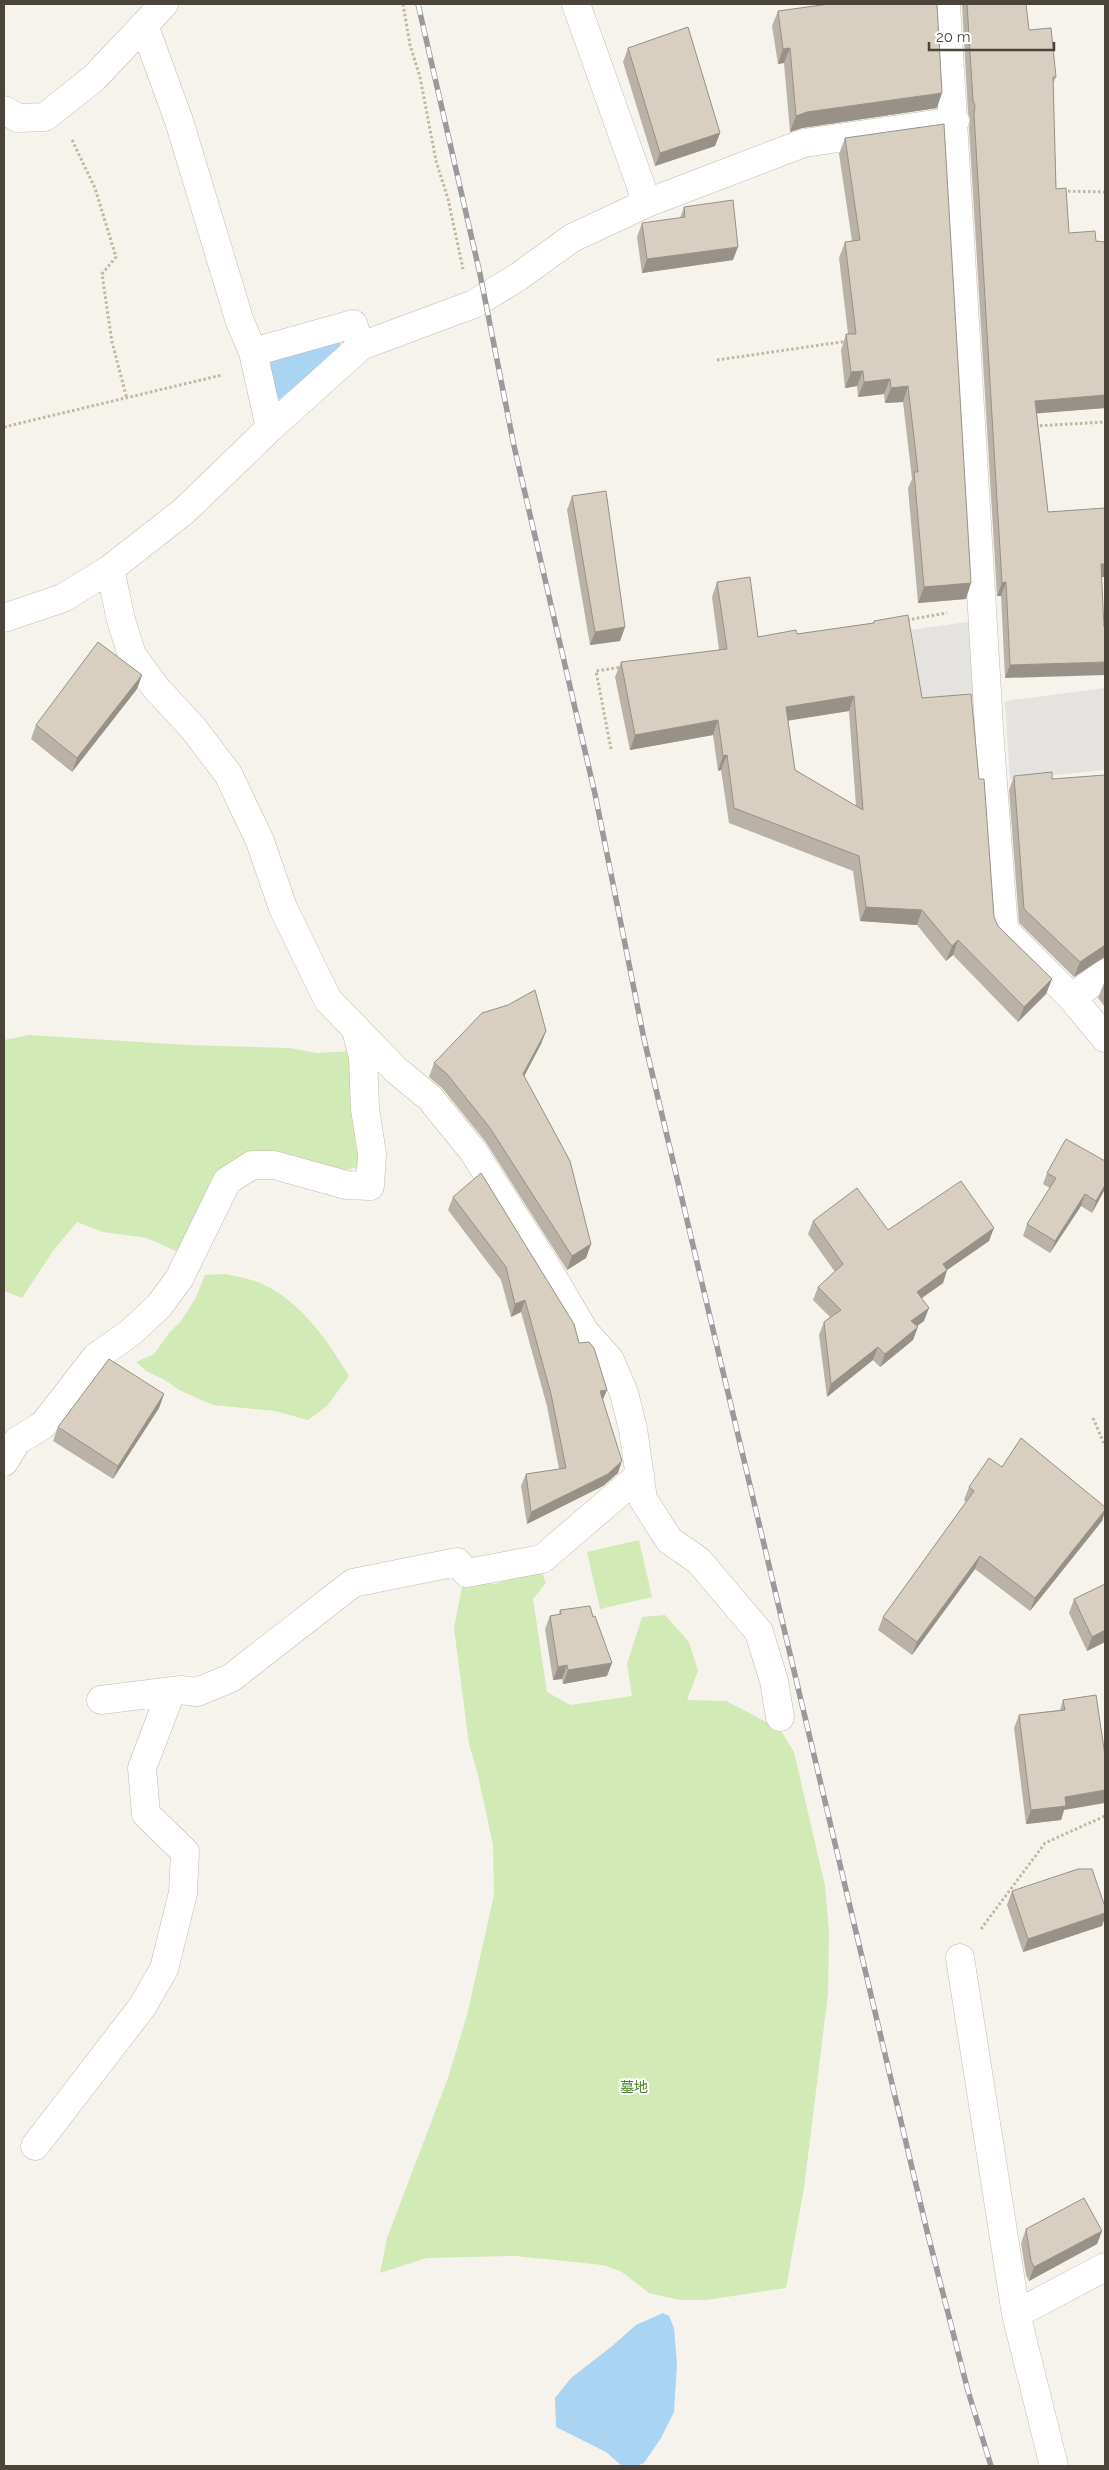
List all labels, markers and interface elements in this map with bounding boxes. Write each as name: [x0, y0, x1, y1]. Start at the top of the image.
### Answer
scale bar: [929, 20, 1054, 52]
text: 20 m: [936, 28, 971, 46]
park label: 墓地: [620, 2079, 648, 2095]

